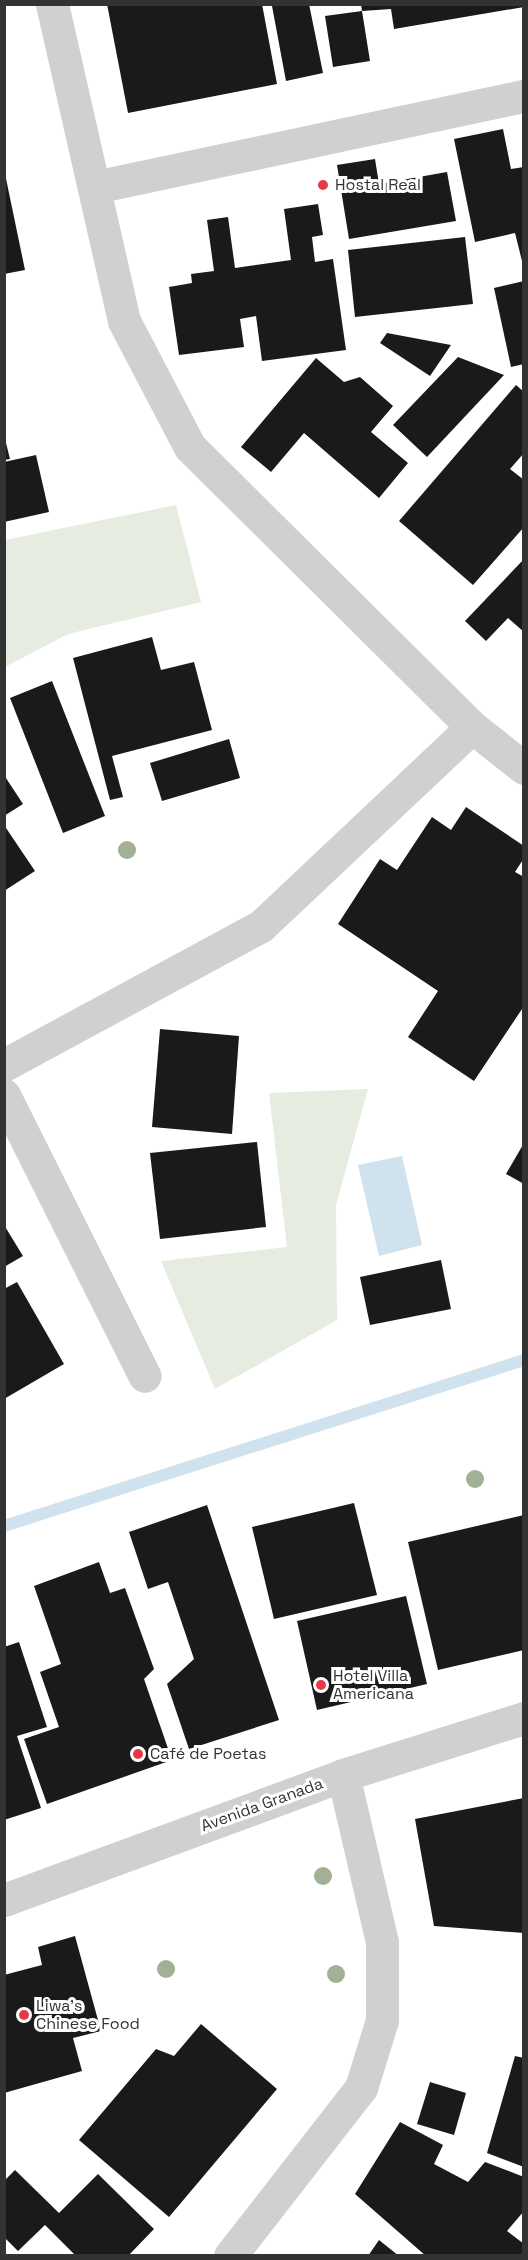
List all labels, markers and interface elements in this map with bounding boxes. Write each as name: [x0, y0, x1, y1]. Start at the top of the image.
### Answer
place label: Hostal Real: [335, 175, 421, 195]
marker: Hostal Real: [316, 178, 330, 192]
place label: Hotel Villa Americana: [333, 1666, 414, 1704]
marker: Hotel Villa Americana: [314, 1678, 328, 1692]
place label: Café de Poetas: [150, 1744, 266, 1764]
marker: Café de Poetas: [131, 1747, 145, 1761]
street label: Avenida Granada: [198, 1774, 326, 1836]
place label: Liwa's Chinese Food: [36, 1996, 140, 2034]
marker: Liwa's Chinese Food: [17, 2008, 31, 2022]

